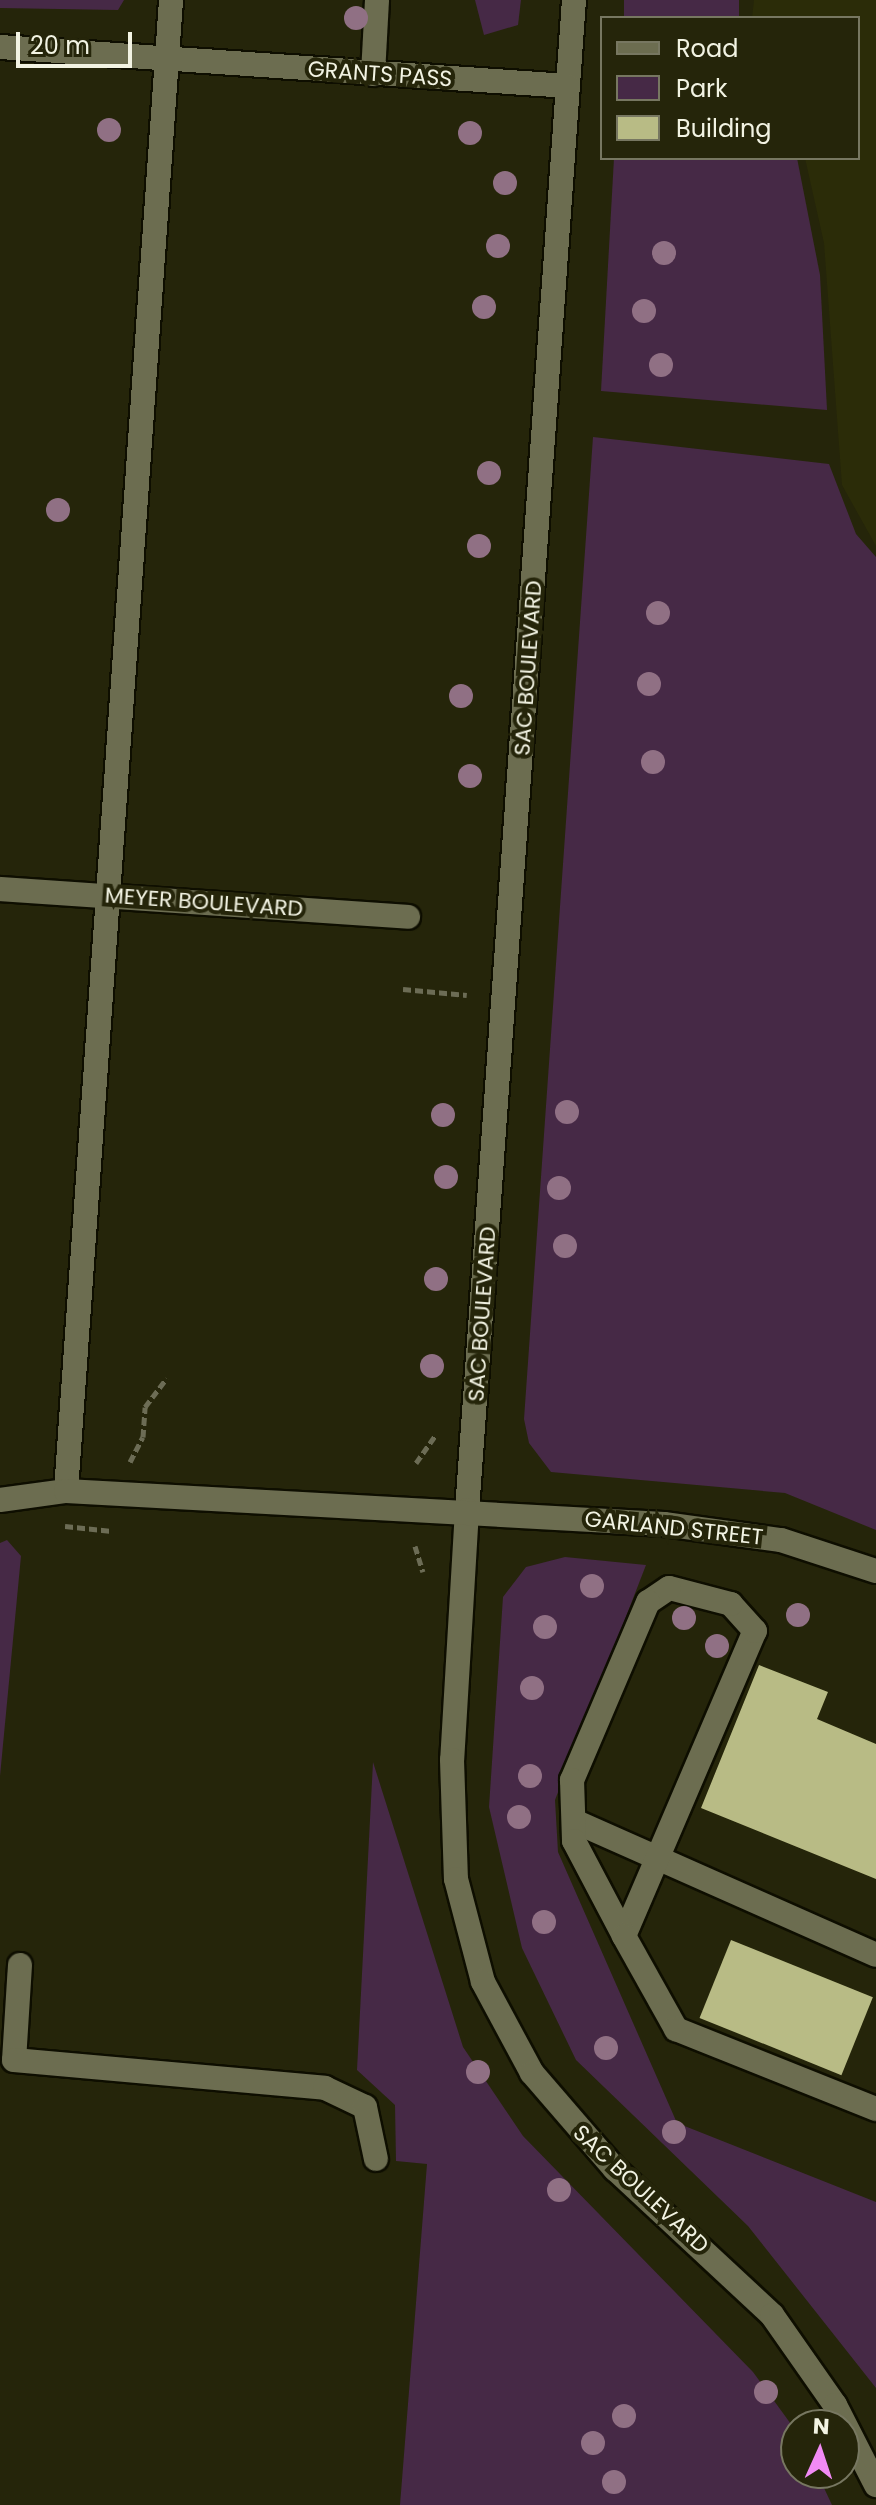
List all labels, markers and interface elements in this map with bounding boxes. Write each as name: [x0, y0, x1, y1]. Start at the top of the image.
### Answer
scale bar: [20, 16, 136, 66]
legend: [600, 16, 860, 160]
text: 20 m: [30, 29, 90, 62]
text: Road: [676, 32, 738, 65]
street label: GRANTS PASS: [307, 56, 453, 92]
text: Park: [676, 72, 727, 105]
text: Building: [676, 112, 772, 145]
street label: SAC BOULEVARD: [509, 579, 547, 757]
street label: MEYER BOULEVARD: [104, 882, 304, 922]
street label: SAC BOULEVARD: [463, 1225, 501, 1403]
street label: GARLAND STREET: [584, 1506, 764, 1550]
street label: SAC BOULEVARD: [568, 2119, 714, 2259]
north arrow: [780, 2409, 860, 2489]
text: N: [812, 2411, 830, 2442]

